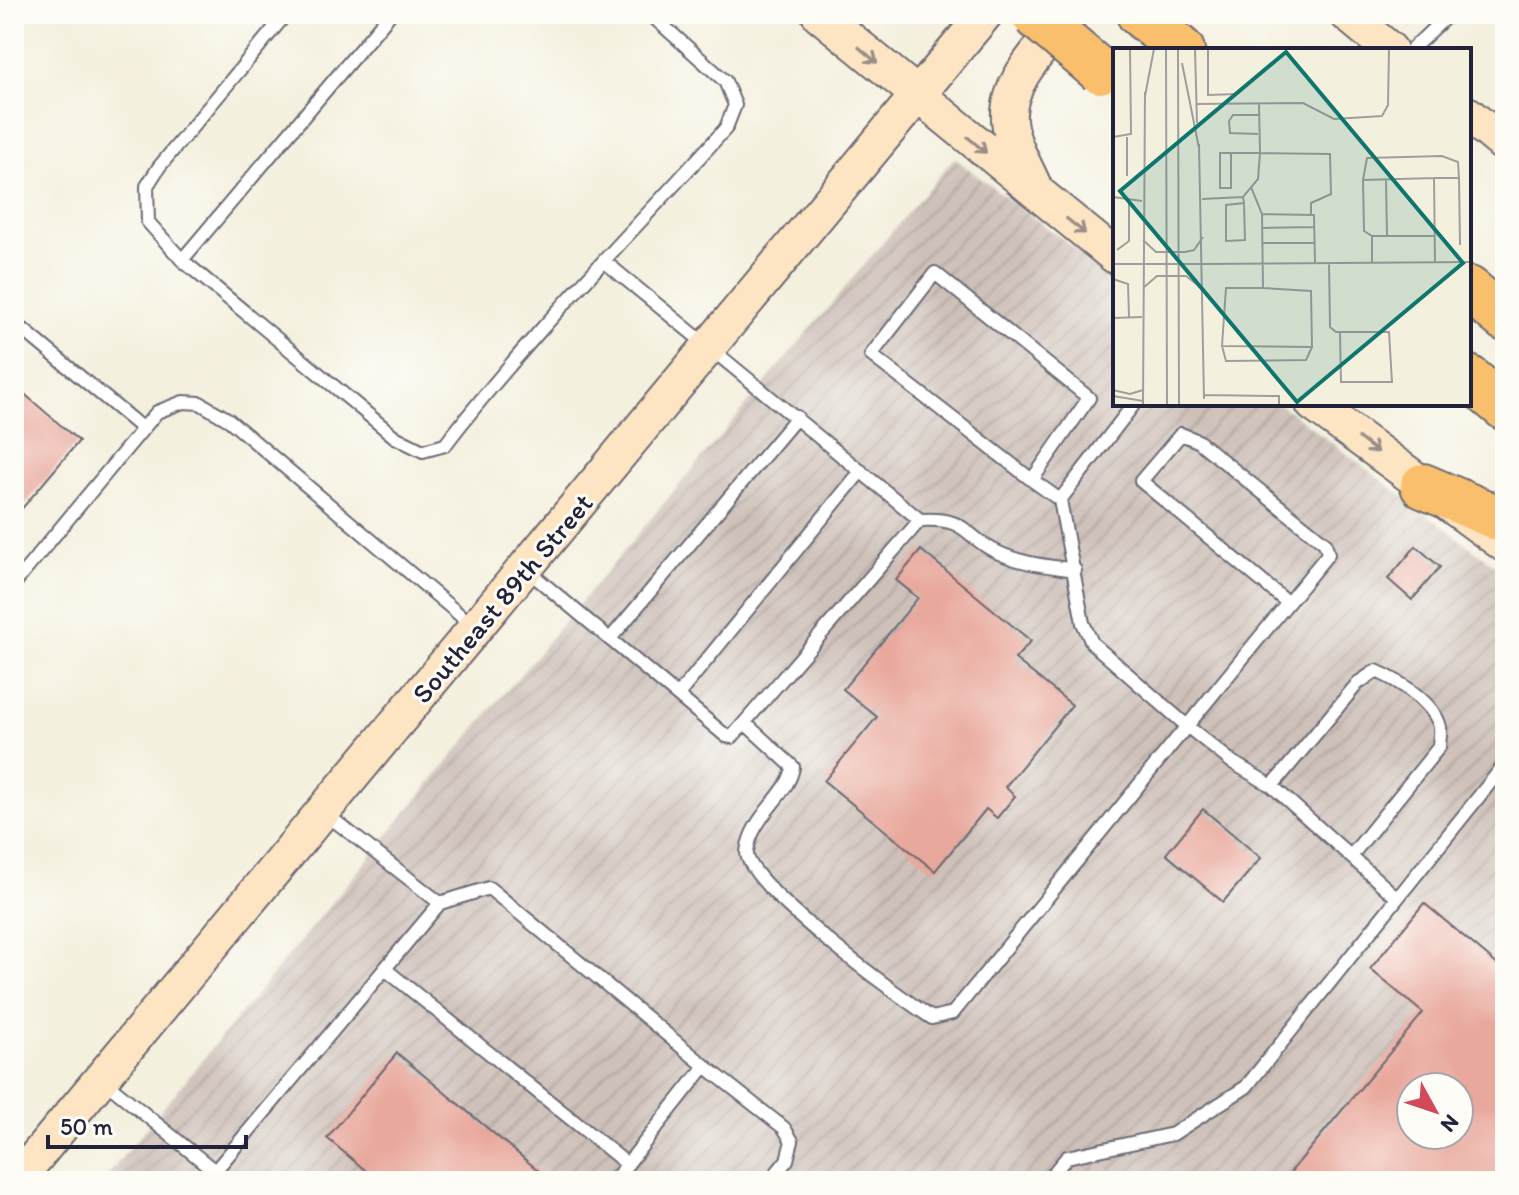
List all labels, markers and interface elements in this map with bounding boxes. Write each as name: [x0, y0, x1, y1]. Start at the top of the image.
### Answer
one-way arrow: [858, 46, 878, 64]
inset map: [1113, 48, 1471, 406]
one-way arrow: [967, 136, 987, 154]
one-way arrow: [1065, 217, 1086, 235]
one-way arrow: [1357, 437, 1379, 453]
street label: Southeast 89th Street: [404, 486, 600, 710]
north arrow: [1395, 1071, 1475, 1151]
scale bar: [48, 1099, 246, 1149]
text: N: [1435, 1109, 1465, 1138]
text: 50 m: [60, 1112, 113, 1141]

